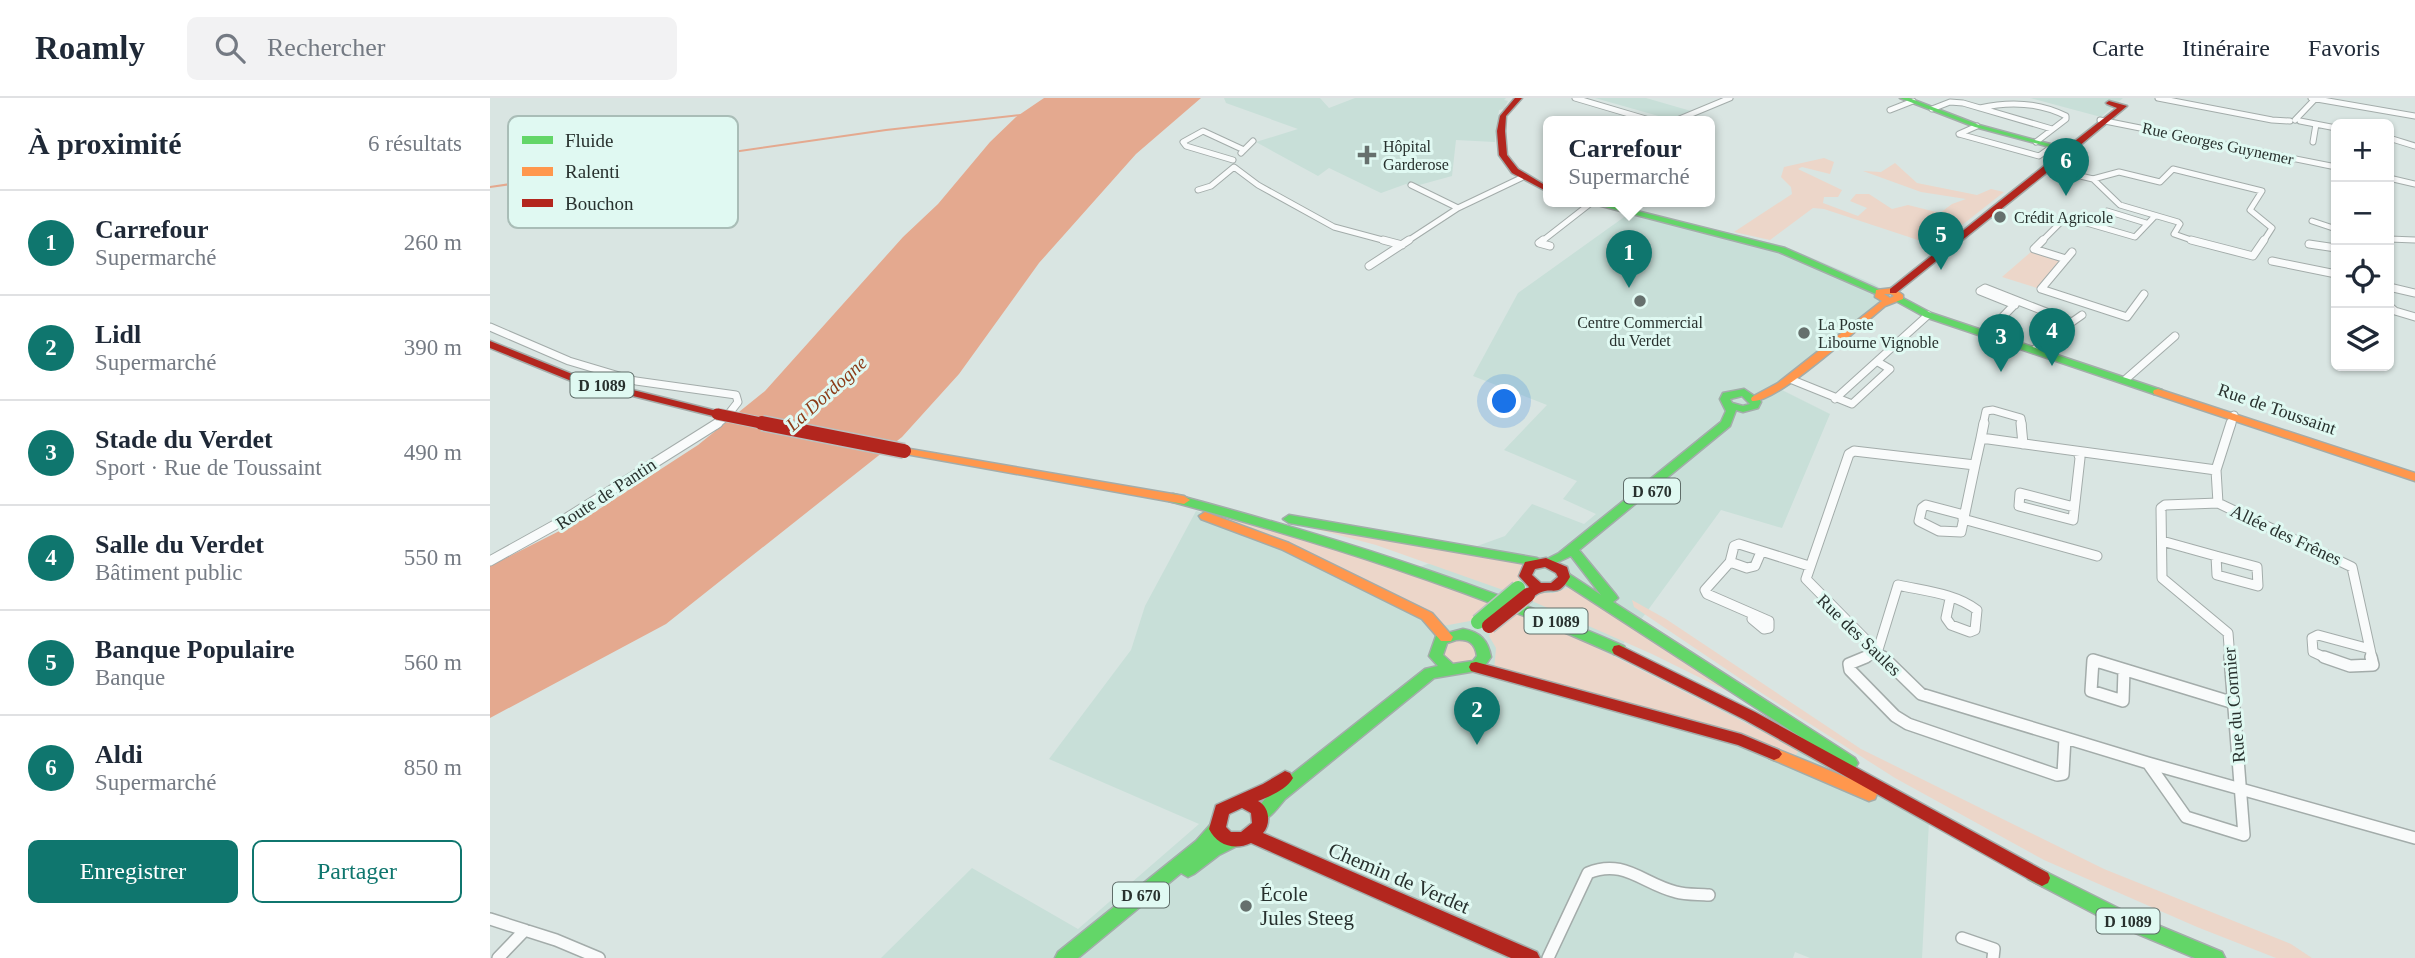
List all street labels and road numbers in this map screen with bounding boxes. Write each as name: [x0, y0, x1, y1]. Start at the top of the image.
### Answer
street label: Rue Georges Guynemer: [2140, 119, 2296, 169]
road number: D 1089: [570, 372, 634, 398]
street label: Rue de Toussaint: [2215, 379, 2339, 439]
street label: Route de Pantin: [552, 454, 660, 534]
road number: D 670: [1624, 478, 1680, 504]
street label: Allée des Frênes: [2227, 501, 2345, 569]
street label: Rue des Saules: [1813, 590, 1905, 680]
road number: D 1089: [1524, 608, 1588, 634]
street label: Rue du Cormier: [2219, 646, 2249, 764]
street label: Chemin de Verdet: [1325, 837, 1473, 919]
road number: D 670: [1113, 882, 1169, 908]
road number: D 1089: [2096, 908, 2160, 934]

